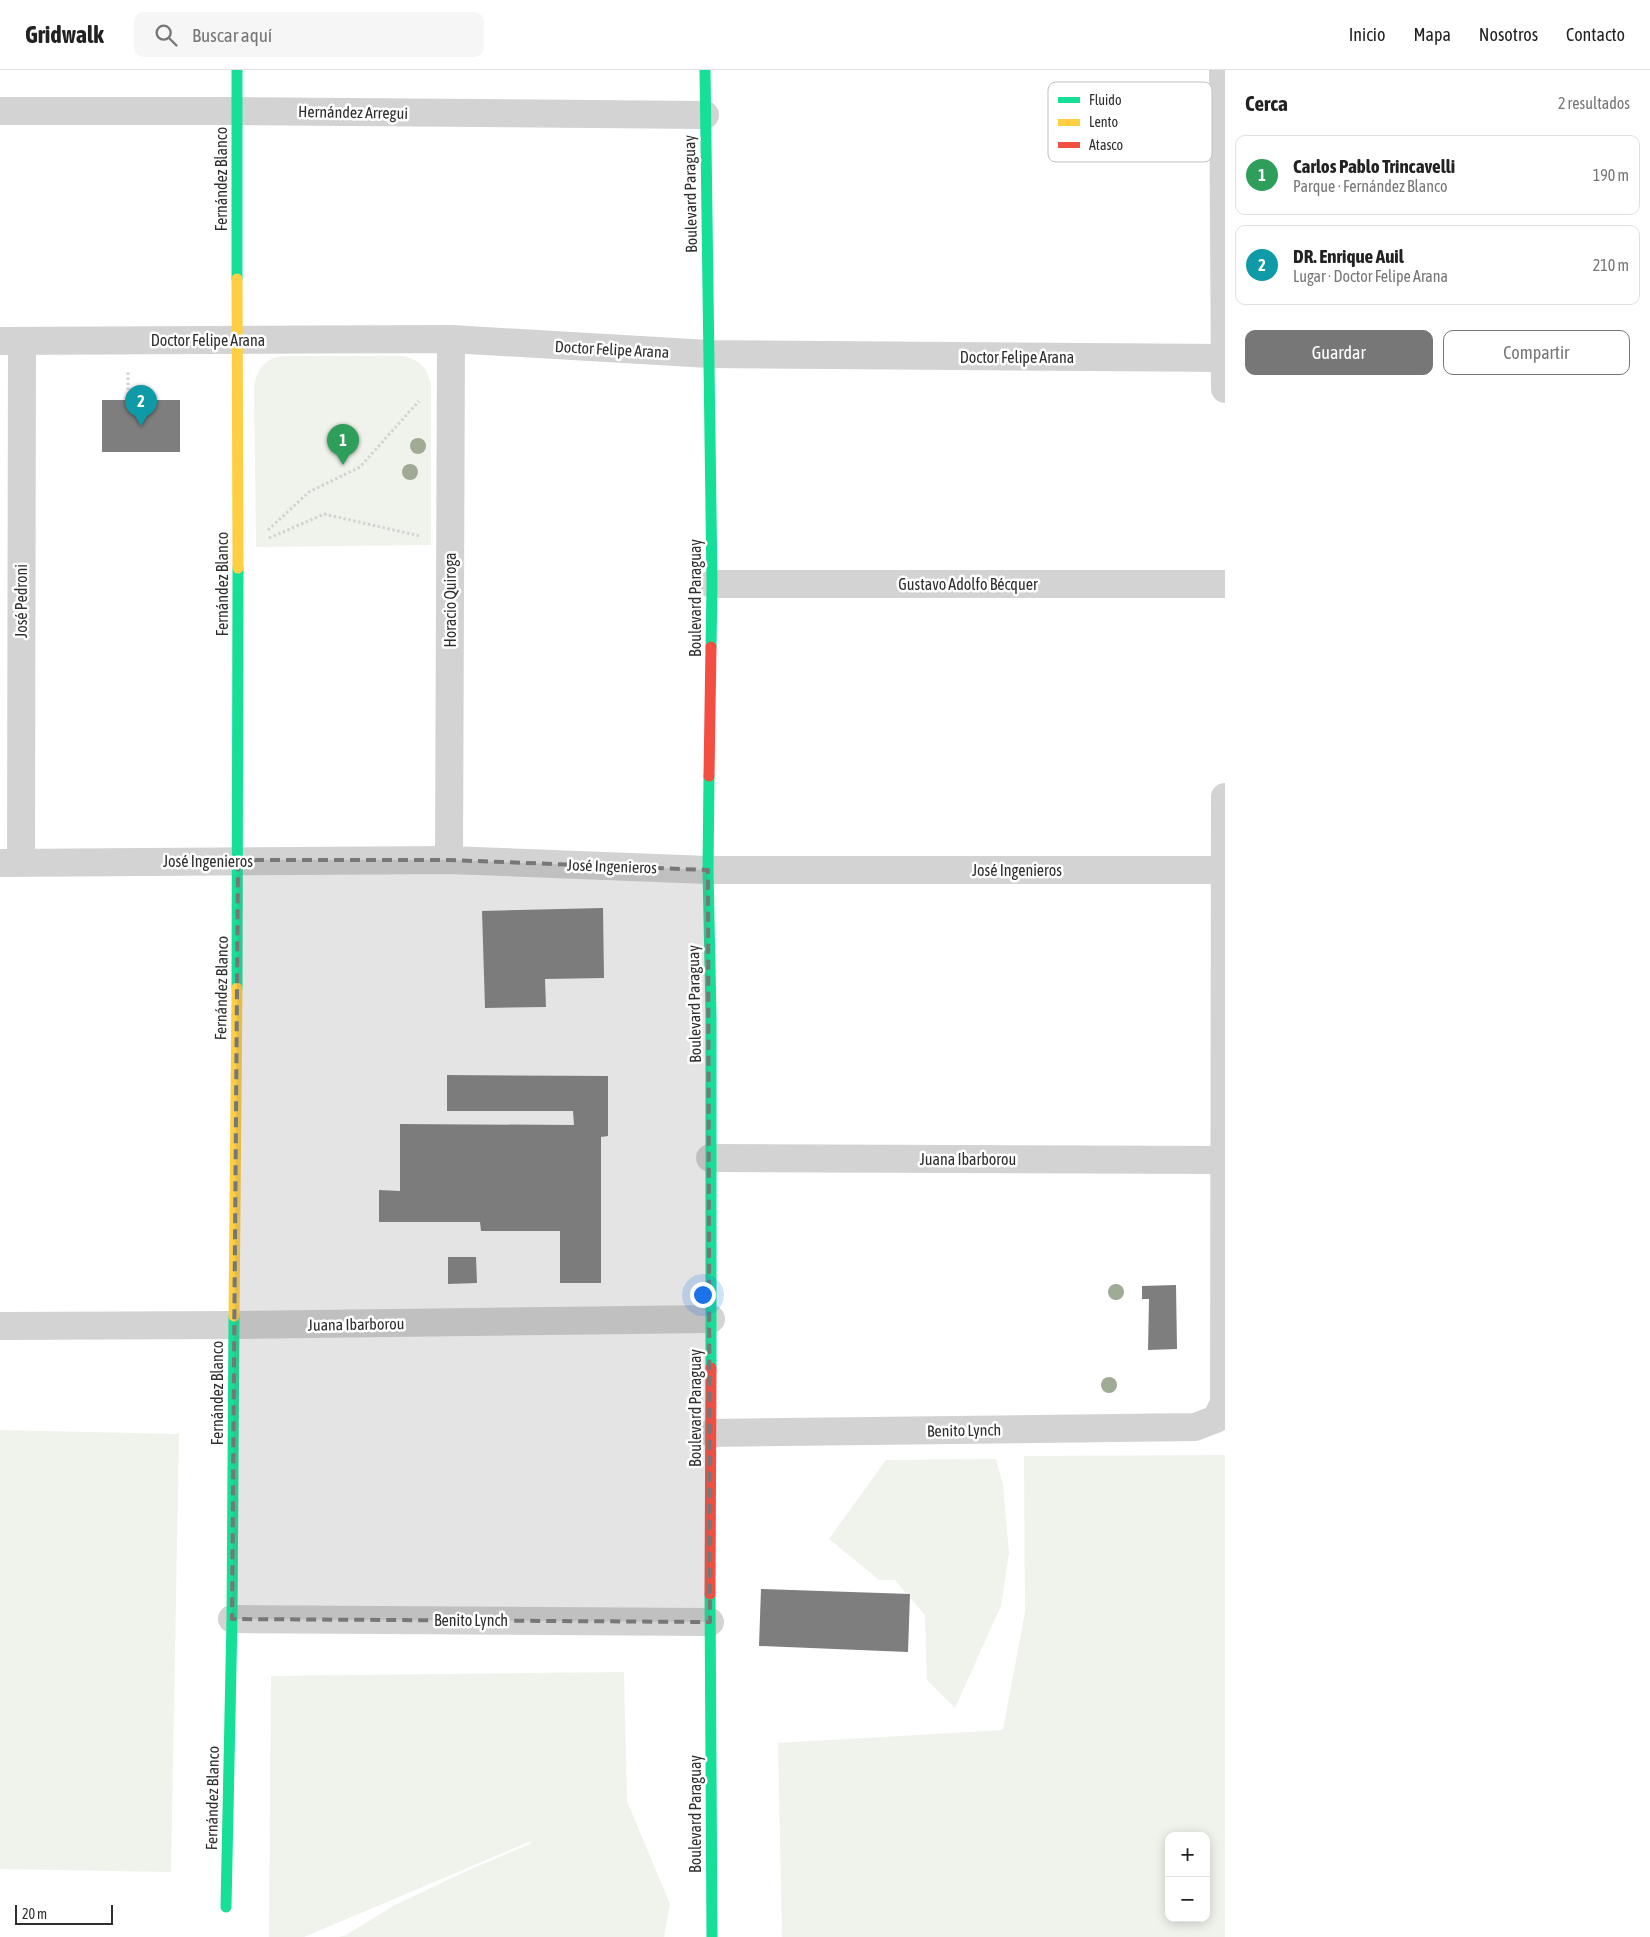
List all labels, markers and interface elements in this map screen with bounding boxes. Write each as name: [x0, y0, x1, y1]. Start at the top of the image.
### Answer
search box: [134, 12, 484, 57]
text: Gridwalk: [25, 21, 104, 48]
icon: search: [152, 21, 180, 49]
text: Buscar aquí: [192, 24, 272, 46]
text: Inicio: [1349, 24, 1385, 45]
text: Mapa: [1413, 24, 1451, 45]
text: Nosotros: [1479, 24, 1538, 45]
text: Contacto: [1566, 24, 1625, 45]
legend: [1048, 82, 1212, 162]
text: Cerca: [1245, 91, 1288, 115]
text: Fluido: [1089, 92, 1122, 108]
text: 2 resultados: [1558, 94, 1630, 112]
street label: Hernández Arregui: [298, 102, 408, 123]
text: Lento: [1089, 114, 1118, 130]
street label: Fernández Blanco: [212, 127, 230, 231]
street label: Boulevard Paraguay: [680, 135, 701, 253]
text: Atasco: [1089, 137, 1123, 153]
text: Carlos Pablo Trincavelli: [1293, 155, 1455, 177]
text: 1: [1258, 166, 1266, 184]
text: 190 m: [1593, 166, 1629, 184]
text: Parque · Fernández Blanco: [1293, 177, 1447, 195]
text: DR. Enrique Auil: [1293, 245, 1404, 267]
text: 2: [1258, 256, 1266, 274]
text: 210 m: [1593, 256, 1629, 274]
text: Lugar · Doctor Felipe Arana: [1293, 267, 1448, 285]
button: Guardar: [1245, 330, 1433, 375]
button: Compartir: [1443, 330, 1630, 375]
street label: Doctor Felipe Arana: [151, 331, 265, 350]
street label: Doctor Felipe Arana: [554, 337, 670, 362]
street label: Doctor Felipe Arana: [960, 348, 1074, 367]
pin: 2: [125, 385, 157, 426]
pin: 1: [327, 424, 359, 465]
street label: Fernández Blanco: [213, 532, 231, 636]
street label: Boulevard Paraguay: [686, 539, 705, 657]
street label: Horacio Quiroga: [441, 553, 460, 647]
street label: José Pedroni: [12, 564, 30, 638]
street label: Gustavo Adolfo Bécquer: [898, 575, 1038, 594]
street label: José Ingenieros: [163, 852, 253, 871]
street label: José Ingenieros: [567, 855, 658, 878]
street label: José Ingenieros: [972, 861, 1062, 880]
street label: Fernández Blanco: [211, 936, 231, 1040]
street label: Boulevard Paraguay: [684, 945, 705, 1063]
street label: Juana Ibarborou: [920, 1150, 1016, 1168]
your location: [690, 1282, 716, 1308]
street label: Juana Ibarborou: [308, 1314, 404, 1334]
street label: Fernández Blanco: [208, 1341, 226, 1445]
street label: Boulevard Paraguay: [686, 1349, 705, 1467]
street label: Benito Lynch: [927, 1420, 1001, 1441]
street label: Benito Lynch: [434, 1611, 508, 1630]
street label: Fernández Blanco: [202, 1746, 222, 1850]
street label: Boulevard Paraguay: [686, 1755, 705, 1873]
map controls: [1165, 1832, 1210, 1922]
button: +: [1165, 1832, 1210, 1877]
button: −: [1165, 1877, 1210, 1922]
scale bar: [15, 1902, 112, 1925]
text: 20 m: [22, 1906, 47, 1922]

